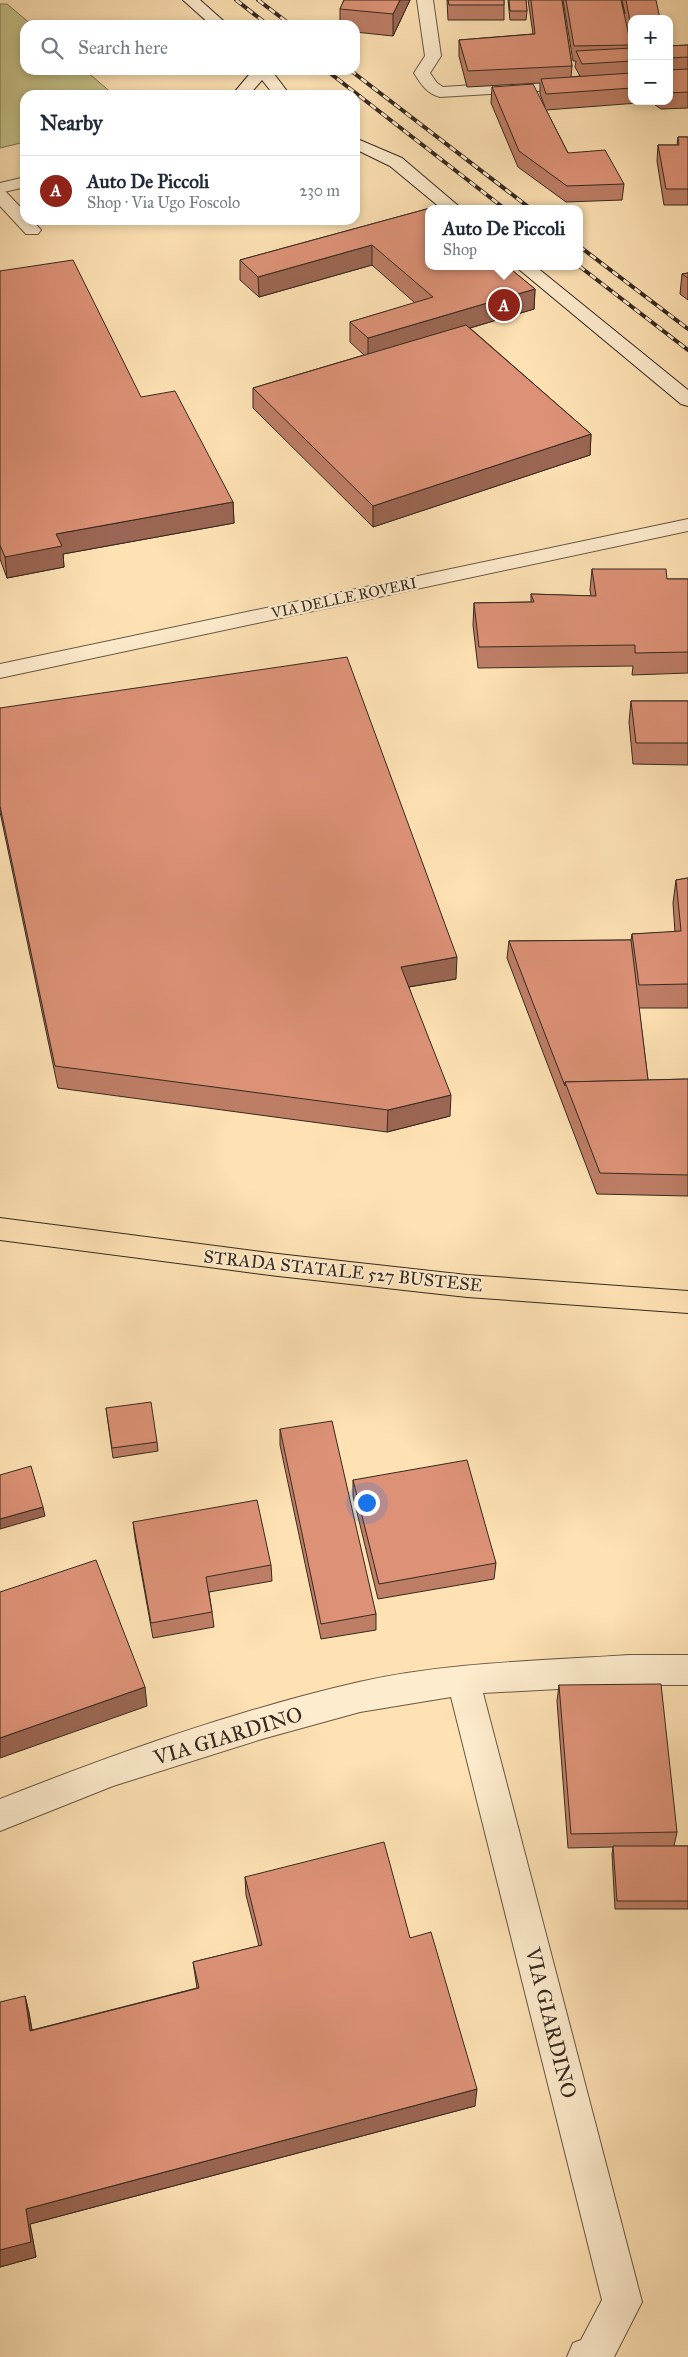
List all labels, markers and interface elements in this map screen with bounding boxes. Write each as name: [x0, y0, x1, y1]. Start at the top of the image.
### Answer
map controls: [628, 15, 673, 105]
button: +: [628, 15, 673, 60]
search box: [20, 20, 360, 75]
icon: search: [38, 34, 66, 62]
text: Search here: [78, 36, 168, 59]
button: −: [628, 60, 673, 105]
text: Nearby: [40, 110, 103, 136]
text: Auto De Piccoli: [87, 170, 209, 193]
text: A: [51, 181, 61, 200]
text: 230 m: [300, 181, 340, 200]
text: Shop · Via Ugo Foscolo: [87, 193, 240, 212]
popup: [425, 205, 583, 270]
text: Auto De Piccoli: [443, 217, 565, 240]
text: Shop: [443, 240, 477, 259]
pin: A: [488, 286, 520, 324]
street label: VIA DELLE ROVERI: [269, 574, 418, 622]
street label: STRADA STATALE 527 BUSTESE: [202, 1245, 484, 1297]
your location: [354, 1490, 380, 1516]
street label: VIA GIARDINO: [149, 1701, 306, 1771]
street label: VIA GIARDINO: [519, 1944, 582, 2101]

